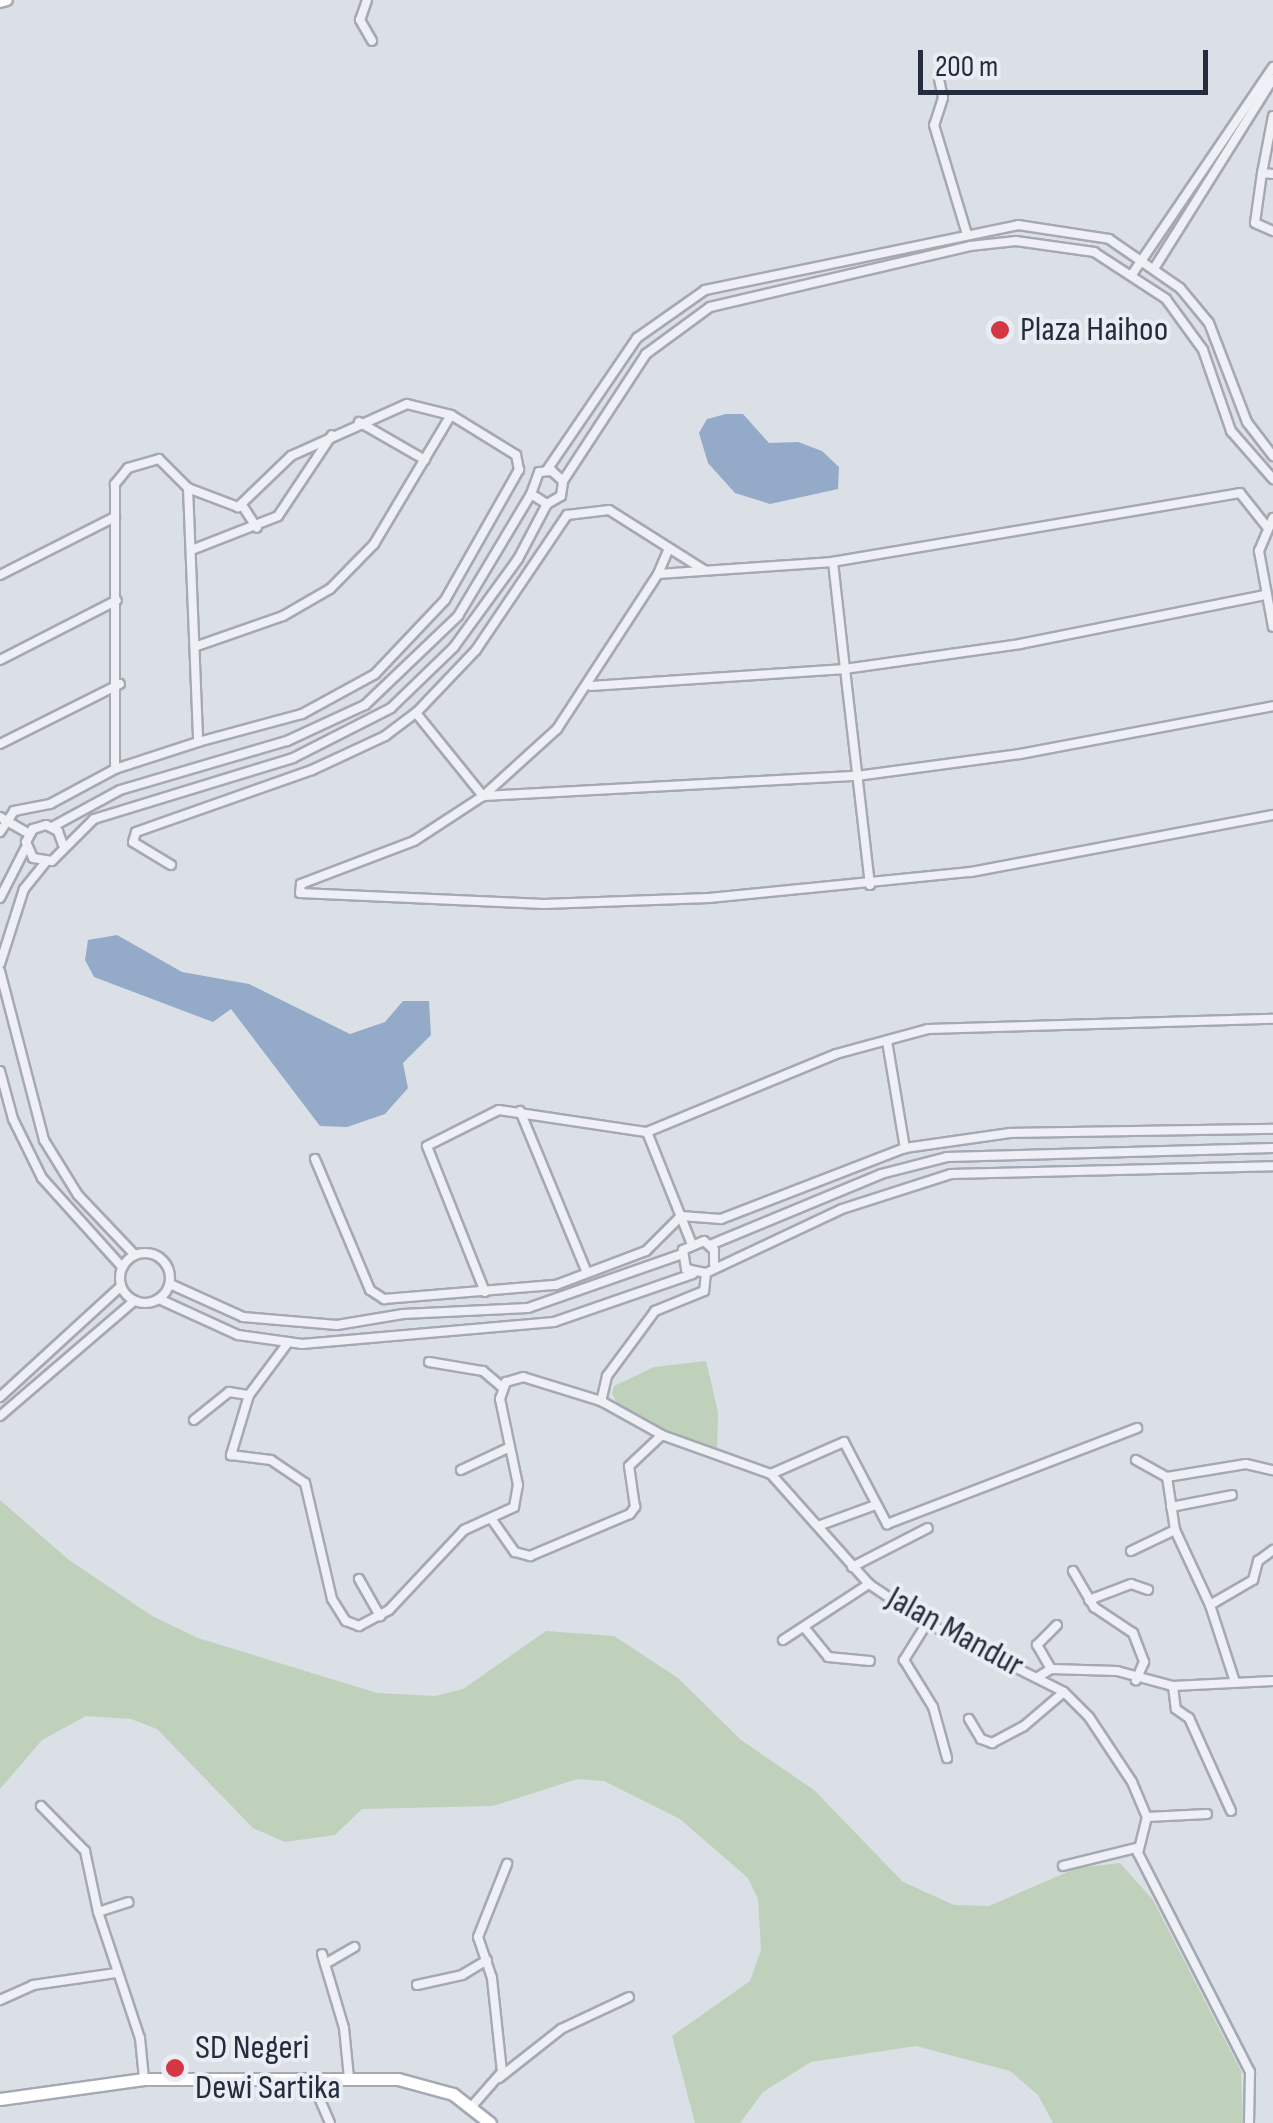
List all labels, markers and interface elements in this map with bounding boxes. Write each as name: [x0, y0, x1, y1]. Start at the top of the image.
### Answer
scale bar: [923, 30, 1213, 92]
text: 200 m: [935, 49, 998, 85]
place label: Plaza Haihoo: [1020, 309, 1168, 351]
marker: Plaza Haihoo: [989, 319, 1011, 341]
street label: Jalan Mandur: [879, 1577, 1031, 1687]
place label: SD Negeri Dewi Sartika: [195, 2027, 341, 2109]
marker: SD Negeri Dewi Sartika: [164, 2057, 186, 2079]

